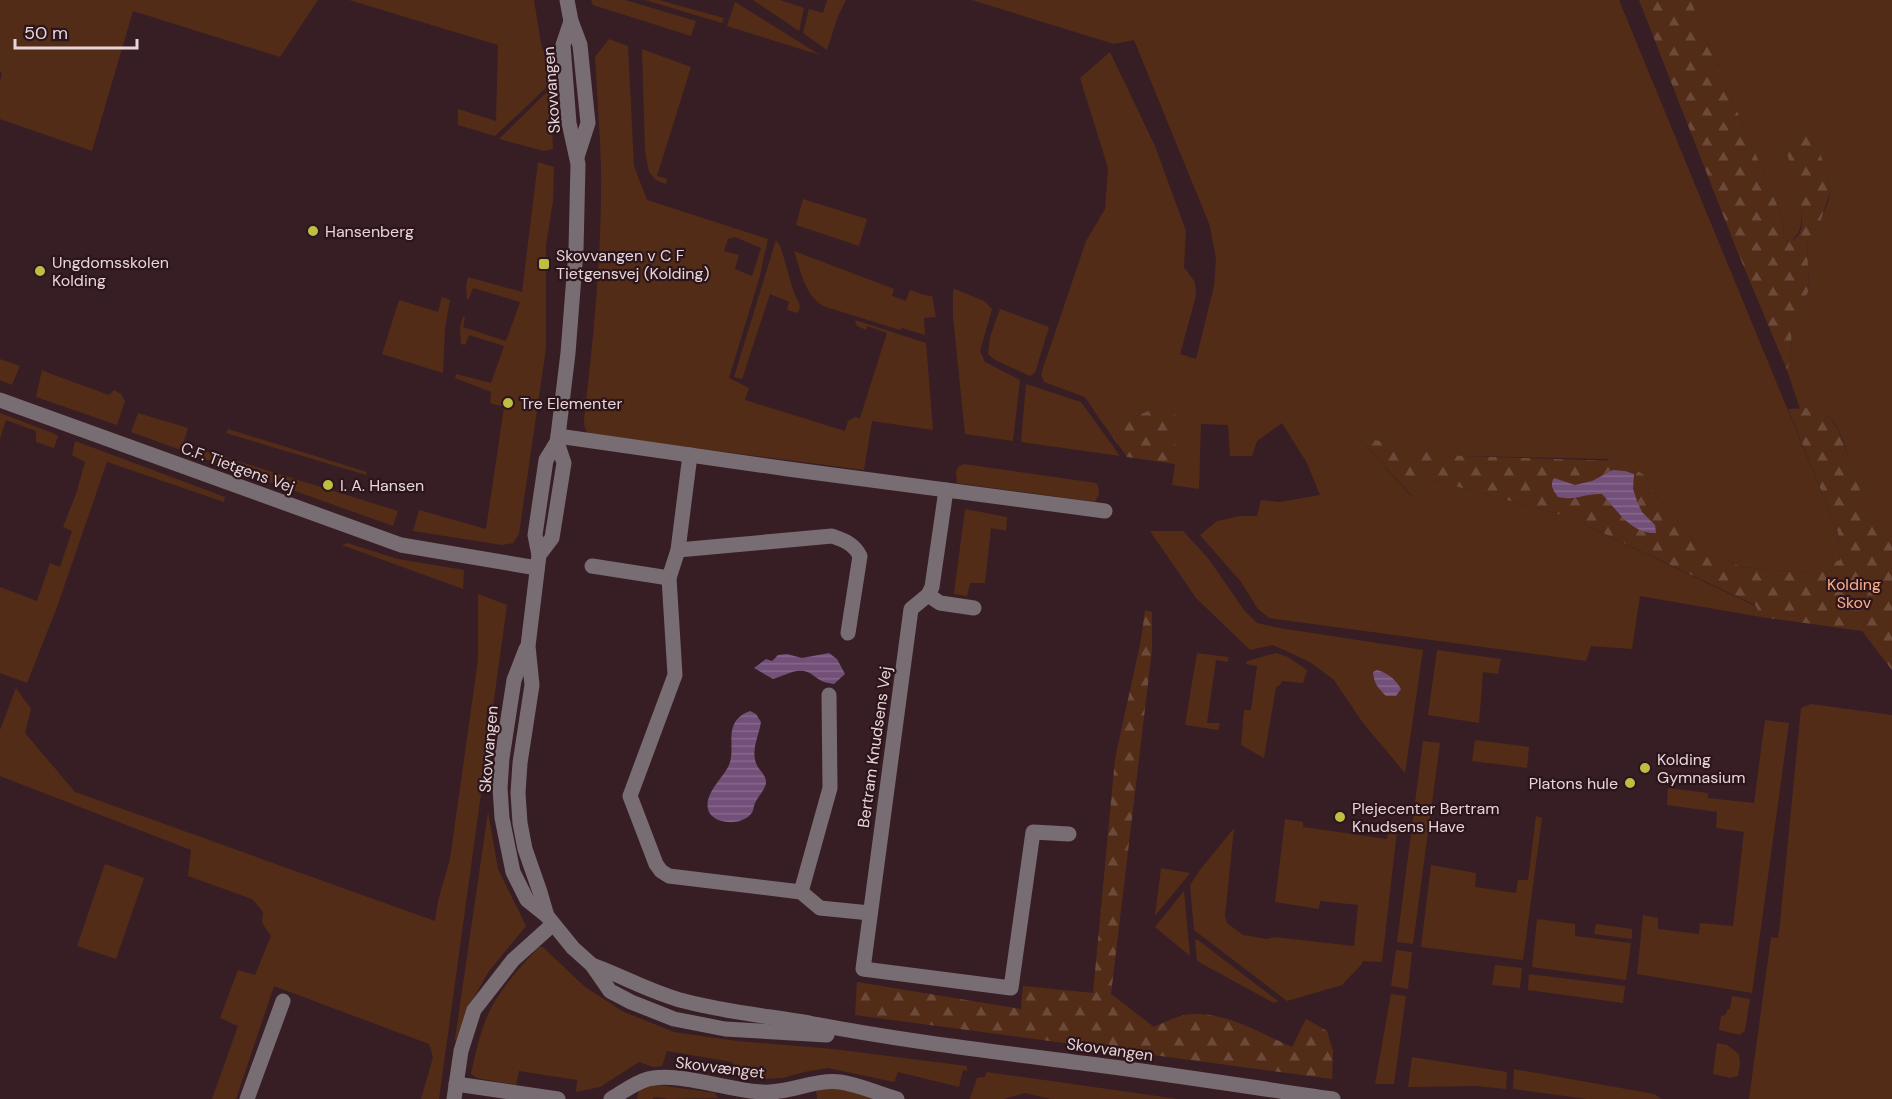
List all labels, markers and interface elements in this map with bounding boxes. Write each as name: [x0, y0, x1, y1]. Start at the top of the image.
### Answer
scale bar: [15, 12, 136, 50]
text: 50 m: [24, 21, 68, 45]
street label: Skovvangen: [538, 46, 565, 134]
place label: Hansenberg: [325, 221, 414, 242]
marker: Hansenberg: [306, 224, 320, 238]
place label: Skovvangen v C F Tietgensvej (Kolding): [556, 245, 709, 284]
place label: Ungdomsskolen Kolding: [52, 252, 169, 291]
marker: Skovvangen v C F Tietgensvej (Kolding): [537, 257, 551, 271]
marker: Ungdomsskolen Kolding: [33, 264, 47, 278]
place label: Tre Elementer: [520, 393, 622, 414]
marker: Tre Elementer: [501, 396, 515, 410]
street label: C.F. Tietgens Vej: [178, 437, 298, 498]
place label: I. A. Hansen: [340, 475, 424, 496]
marker: I. A. Hansen: [321, 478, 335, 492]
park label: Kolding Skov: [1827, 574, 1881, 613]
street label: Bertram Knudsens Vej: [853, 665, 896, 829]
street label: Skovvangen: [474, 705, 503, 793]
place label: Kolding Gymnasium: [1657, 749, 1745, 788]
marker: Kolding Gymnasium: [1638, 761, 1652, 775]
place label: Platons hule: [1529, 773, 1618, 794]
marker: Platons hule: [1623, 776, 1637, 790]
place label: Plejecenter Bertram Knudsens Have: [1352, 798, 1499, 837]
marker: Plejecenter Bertram Knudsens Have: [1333, 810, 1347, 824]
street label: Skovvangen: [1065, 1033, 1155, 1066]
street label: Skovvænget: [674, 1052, 766, 1083]

